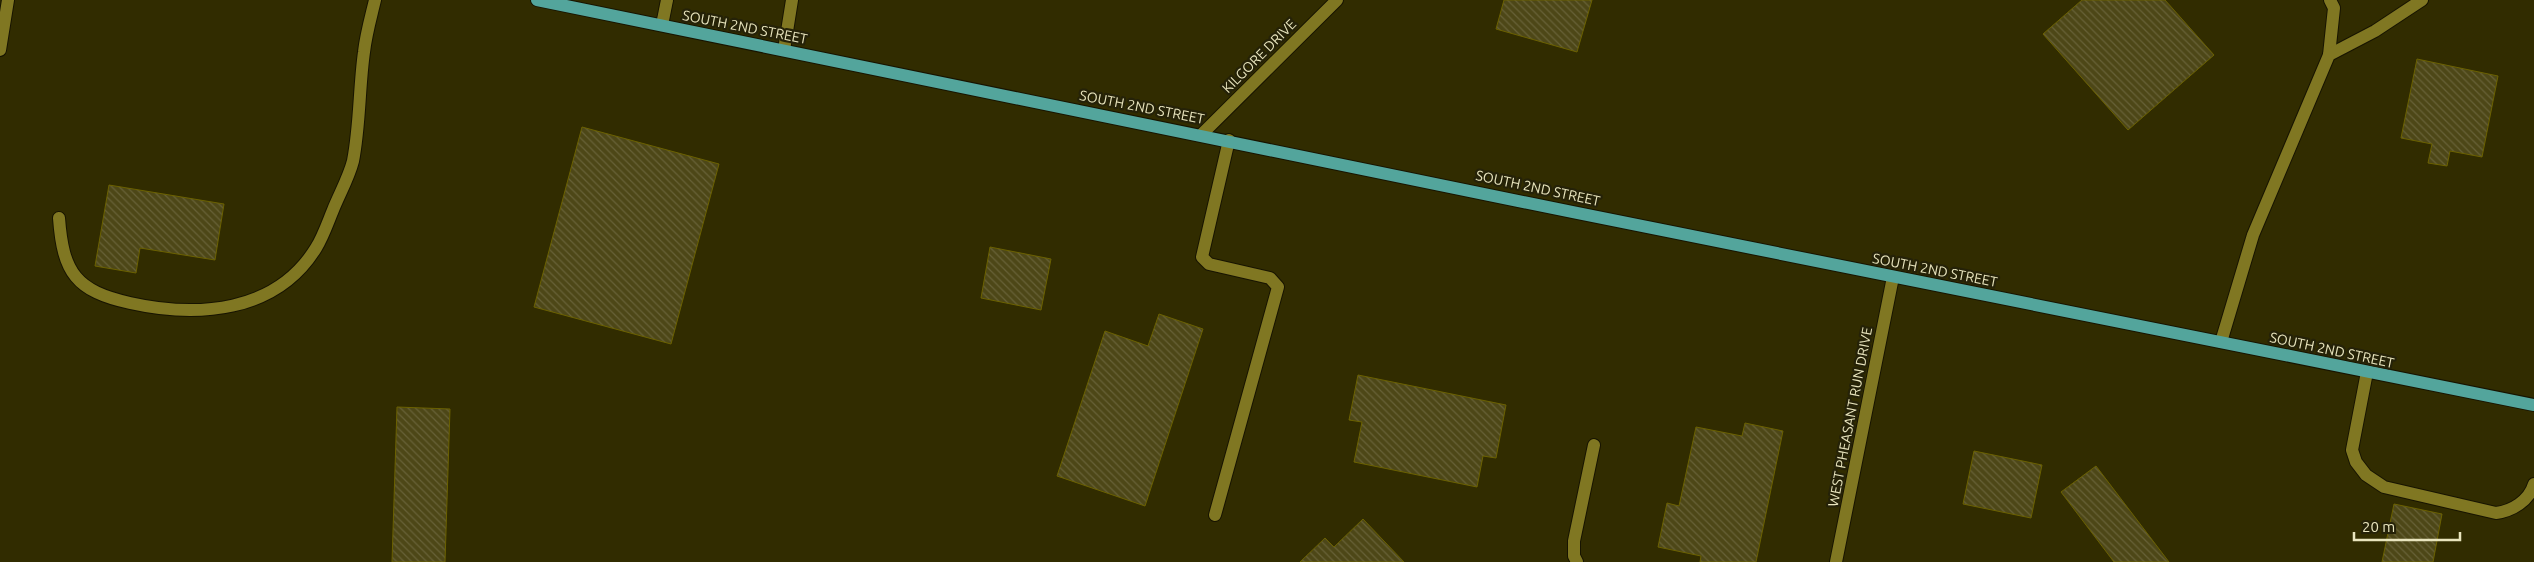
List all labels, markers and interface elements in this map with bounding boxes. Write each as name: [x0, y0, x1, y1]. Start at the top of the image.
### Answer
street label: SOUTH 2ND STREET: [681, 7, 809, 47]
street label: KILGORE DRIVE: [1219, 16, 1299, 96]
street label: SOUTH 2ND STREET: [1078, 87, 1206, 127]
street label: SOUTH 2ND STREET: [1474, 167, 1602, 209]
street label: SOUTH 2ND STREET: [1871, 250, 1999, 290]
street label: WEST PHEASANT RUN DRIVE: [1825, 326, 1875, 508]
street label: SOUTH 2ND STREET: [2268, 329, 2396, 371]
scale bar: [2354, 510, 2460, 542]
text: 20 m: [2362, 518, 2395, 535]

